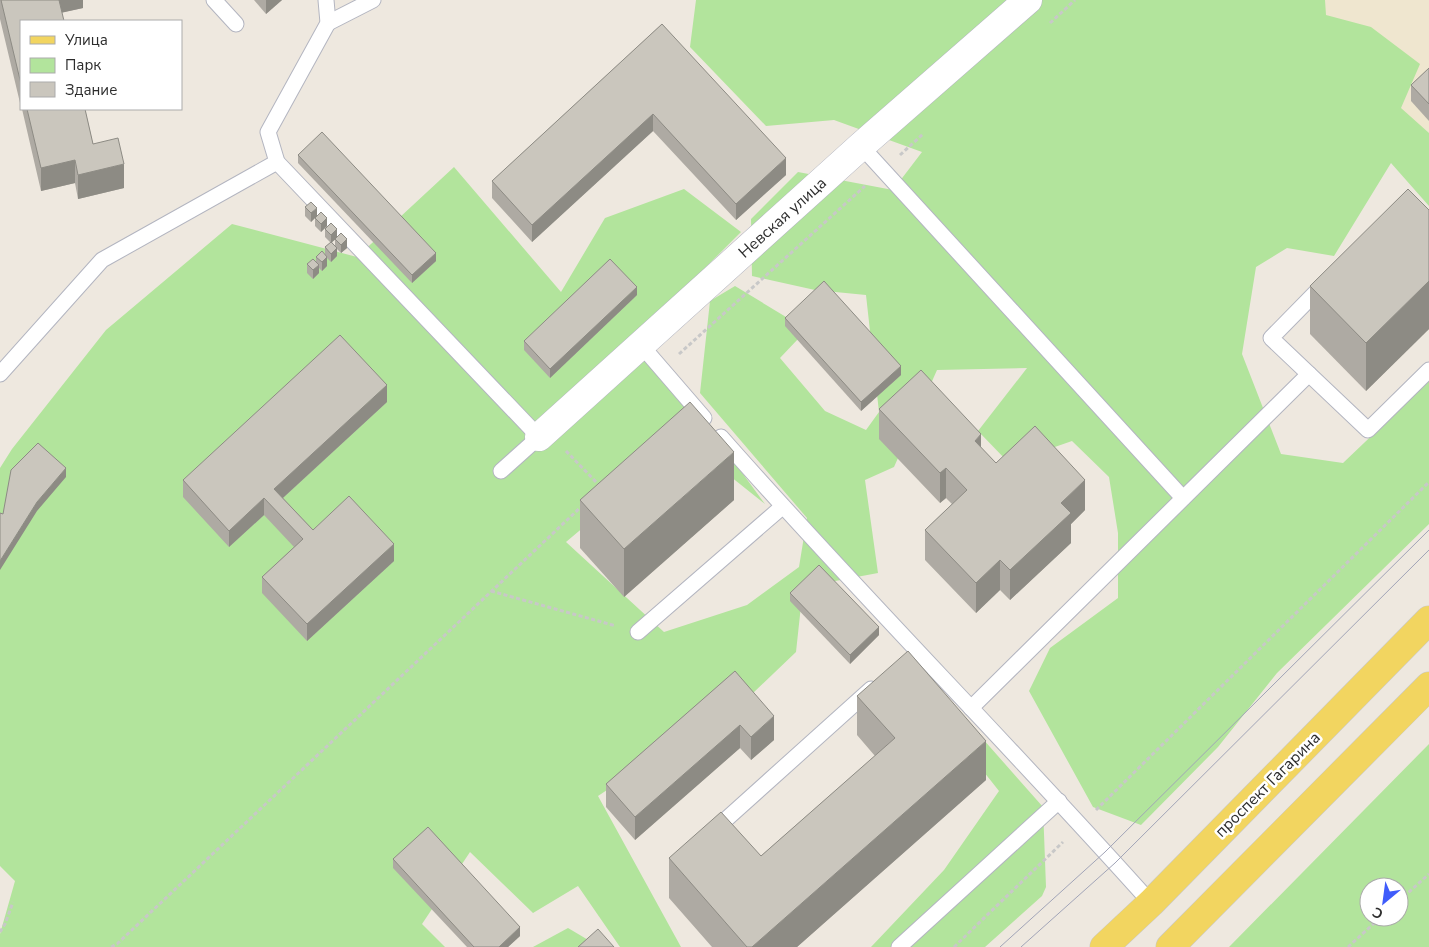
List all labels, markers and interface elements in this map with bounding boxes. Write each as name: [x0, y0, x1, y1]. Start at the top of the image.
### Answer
legend: [20, 20, 182, 110]
text: Улица: [64, 30, 108, 50]
text: Парк: [65, 55, 101, 75]
text: Здание: [65, 80, 117, 100]
street label: Невская улица: [734, 172, 831, 263]
street label: проспект Гагарина: [1210, 727, 1325, 842]
north arrow: [1359, 877, 1409, 927]
text: С: [1369, 902, 1387, 924]

